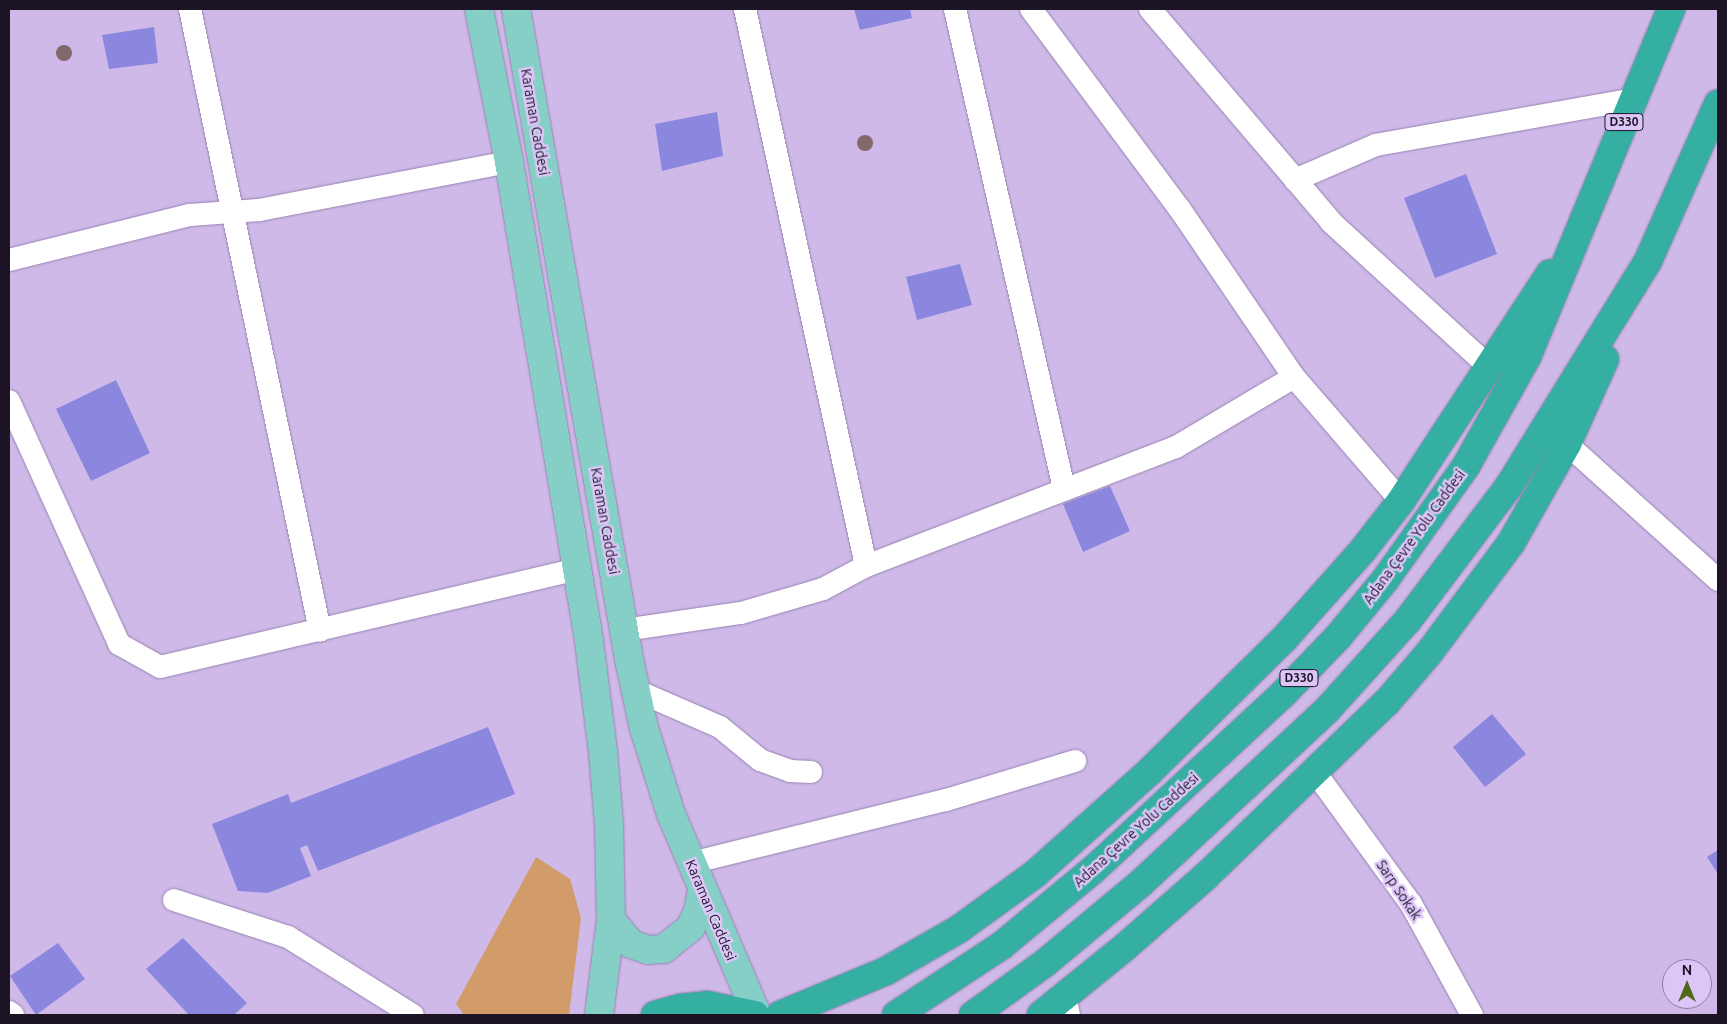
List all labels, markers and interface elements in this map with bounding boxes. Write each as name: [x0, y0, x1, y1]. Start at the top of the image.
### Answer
street label: Karaman Caddesi: [517, 67, 553, 177]
road number: D330: [1604, 112, 1644, 132]
street label: Karaman Caddesi: [587, 466, 623, 576]
street label: Adana Çevre Yolu Caddesi: [1360, 466, 1468, 608]
road number: D330: [1279, 668, 1319, 688]
street label: Adana Çevre Yolu Caddesi: [1070, 770, 1202, 890]
street label: Karaman Caddesi: [682, 857, 740, 963]
street label: Sarp Sokak: [1373, 857, 1425, 923]
north arrow: [1662, 959, 1712, 1009]
text: N: [1682, 962, 1692, 978]

